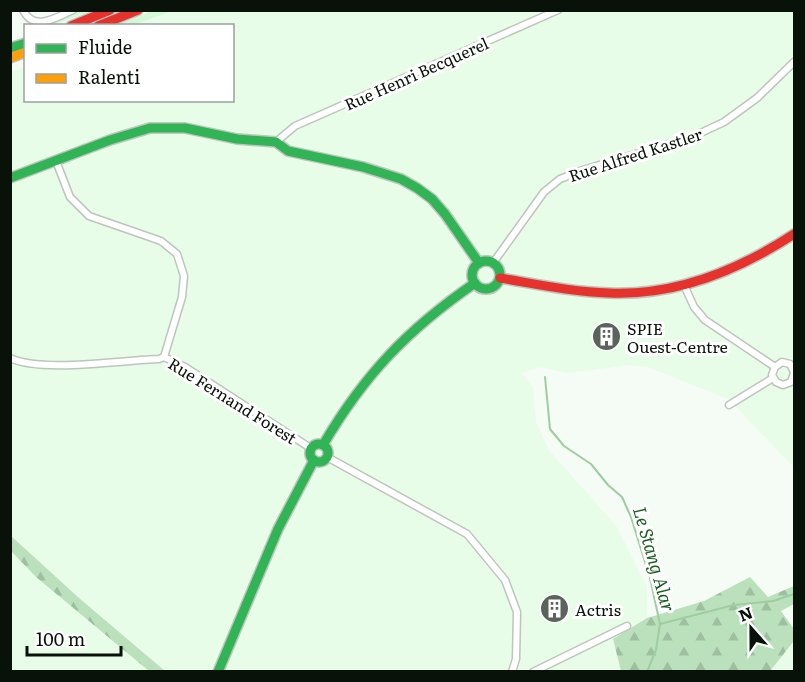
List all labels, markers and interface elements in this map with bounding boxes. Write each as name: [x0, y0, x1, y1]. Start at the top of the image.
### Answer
legend: [24, 24, 234, 102]
street label: Rue Henri Becquerel: [340, 30, 492, 116]
text: Fluide: [78, 33, 132, 60]
text: Ralenti: [78, 63, 140, 90]
street label: Rue Alfred Kastler: [565, 121, 705, 187]
place label: SPIE Ouest-Centre: [627, 316, 728, 358]
building icon: SPIE Ouest-Centre: [590, 321, 622, 353]
street label: Rue Fernand Forest: [164, 351, 302, 450]
water label: Le Stang Alar: [627, 503, 683, 615]
building icon: Actris: [538, 593, 570, 625]
place label: Actris: [575, 597, 621, 621]
north arrow: [721, 598, 781, 658]
text: N: [735, 599, 756, 627]
scale bar: [27, 619, 122, 657]
text: 100 m: [36, 625, 85, 652]

